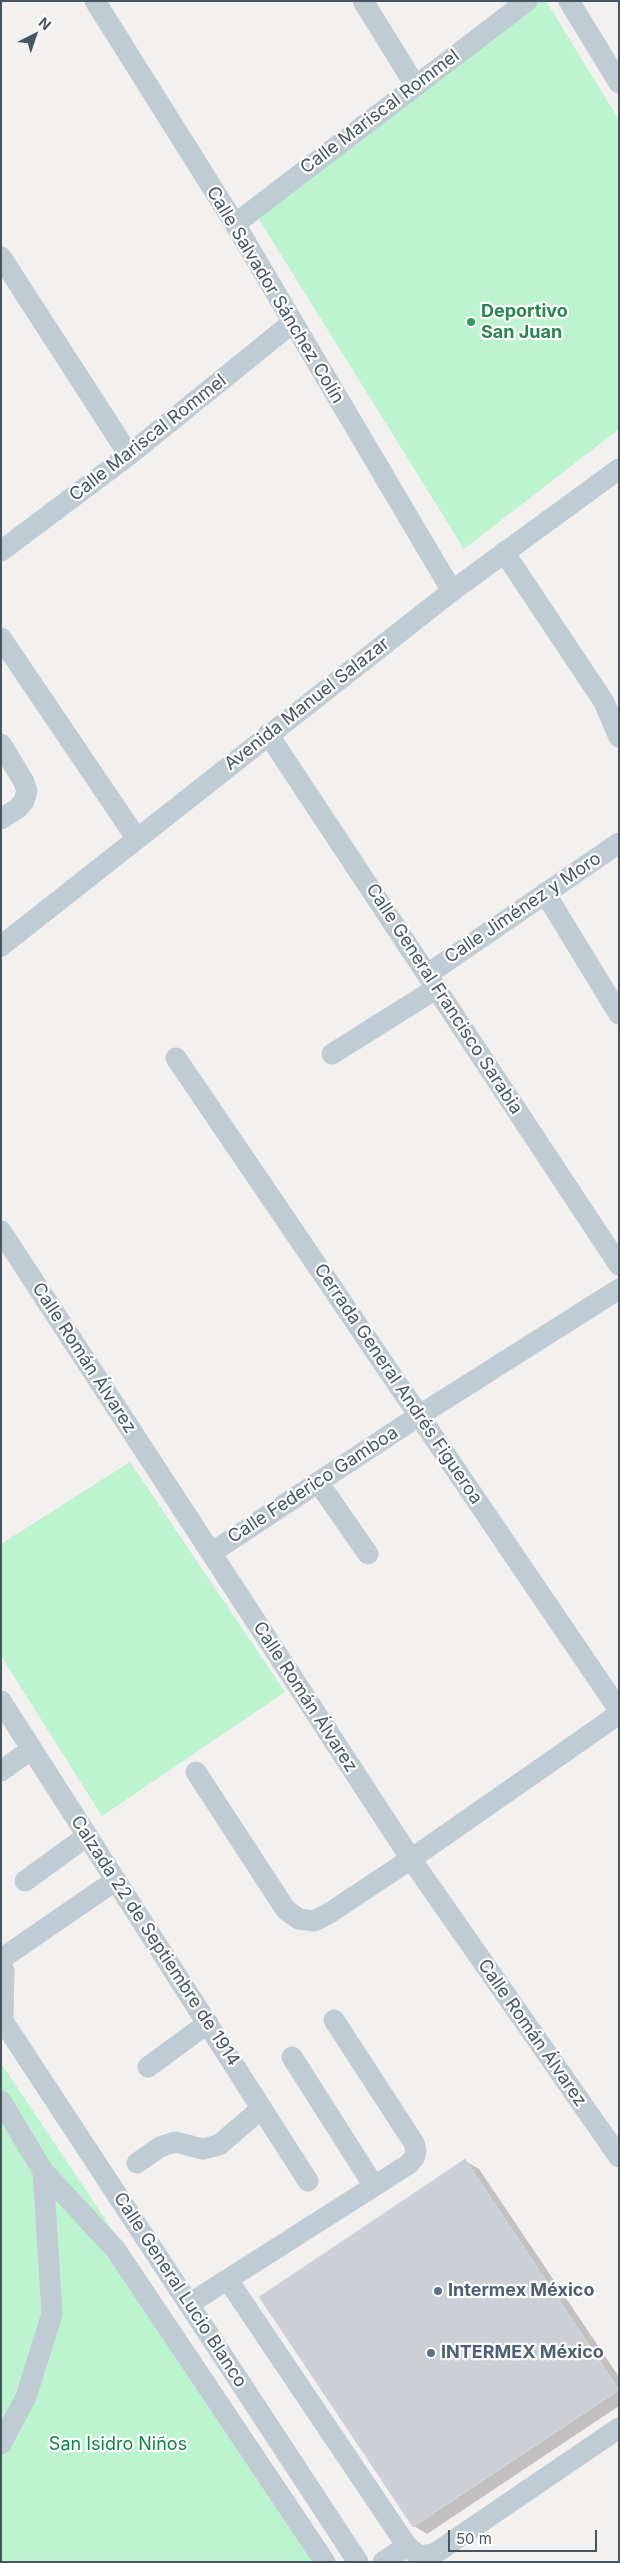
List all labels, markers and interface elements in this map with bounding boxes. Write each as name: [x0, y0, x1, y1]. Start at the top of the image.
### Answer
north arrow: [10, 10, 60, 60]
text: N: [36, 13, 55, 33]
street label: Calle Mariscal Rommel: [296, 45, 464, 179]
street label: Calle Salvador Sánchez Colín: [202, 183, 348, 407]
place label: Deportivo San Juan: [481, 301, 568, 344]
marker: Deportivo San Juan: [465, 316, 477, 328]
street label: Calle Mariscal Rommel: [65, 370, 231, 506]
street label: Avenida Manuel Salazar: [220, 633, 394, 775]
street label: Calle Jiménez y Moro: [441, 848, 605, 968]
street label: Calle General Francisco Sarabia: [361, 880, 527, 1118]
street label: Cerrada General Andrés Figueroa: [309, 1260, 487, 1508]
street label: Calle Román Álvarez: [27, 1279, 141, 1437]
street label: Calle Federico Gamboa: [224, 1422, 402, 1548]
street label: Calle Román Álvarez: [248, 1618, 362, 1776]
street label: Calzada 22 de Septiembre de 1914: [66, 1812, 244, 2070]
street label: Calle Román Álvarez: [473, 1955, 591, 2111]
street label: Calle General Lucio Blanco: [109, 2188, 251, 2392]
place label: Intermex México: [448, 2280, 594, 2302]
marker: Intermex México: [432, 2285, 444, 2297]
place label: INTERMEX México: [441, 2342, 604, 2364]
marker: INTERMEX México: [425, 2347, 437, 2359]
park label: San Isidro Niños: [49, 2434, 187, 2456]
scale bar: [450, 2520, 599, 2552]
text: 50 m: [456, 2529, 492, 2548]

